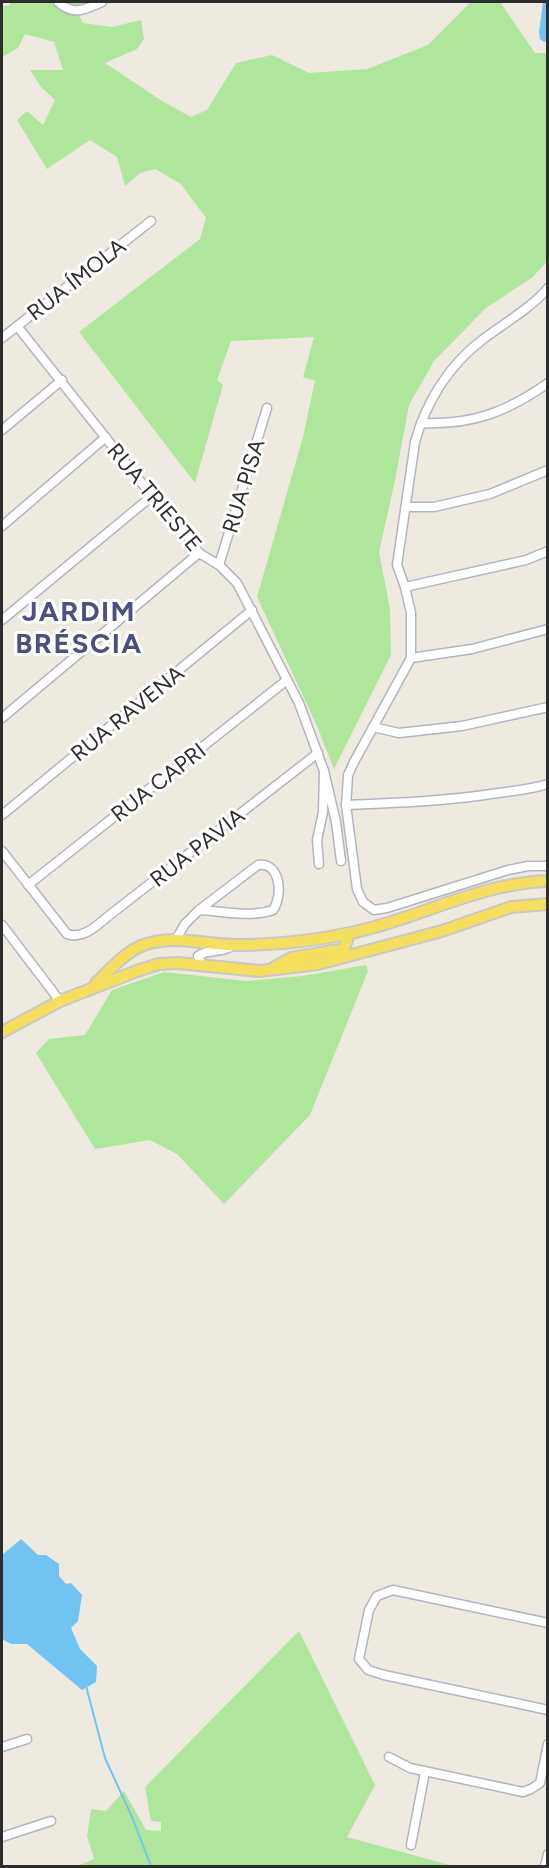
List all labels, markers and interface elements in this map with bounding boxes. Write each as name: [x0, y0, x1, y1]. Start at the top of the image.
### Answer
street label: RUA ÍMOLA: [22, 232, 131, 326]
street label: RUA PISA: [216, 436, 271, 536]
street label: RUA TRIESTE: [101, 438, 208, 557]
district label: JARDIM BRÉSCIA: [15, 594, 143, 660]
street label: RUA RAVENA: [65, 660, 189, 767]
street label: RUA CAPRI: [106, 737, 211, 828]
street label: RUA PAVIA: [145, 802, 250, 893]

